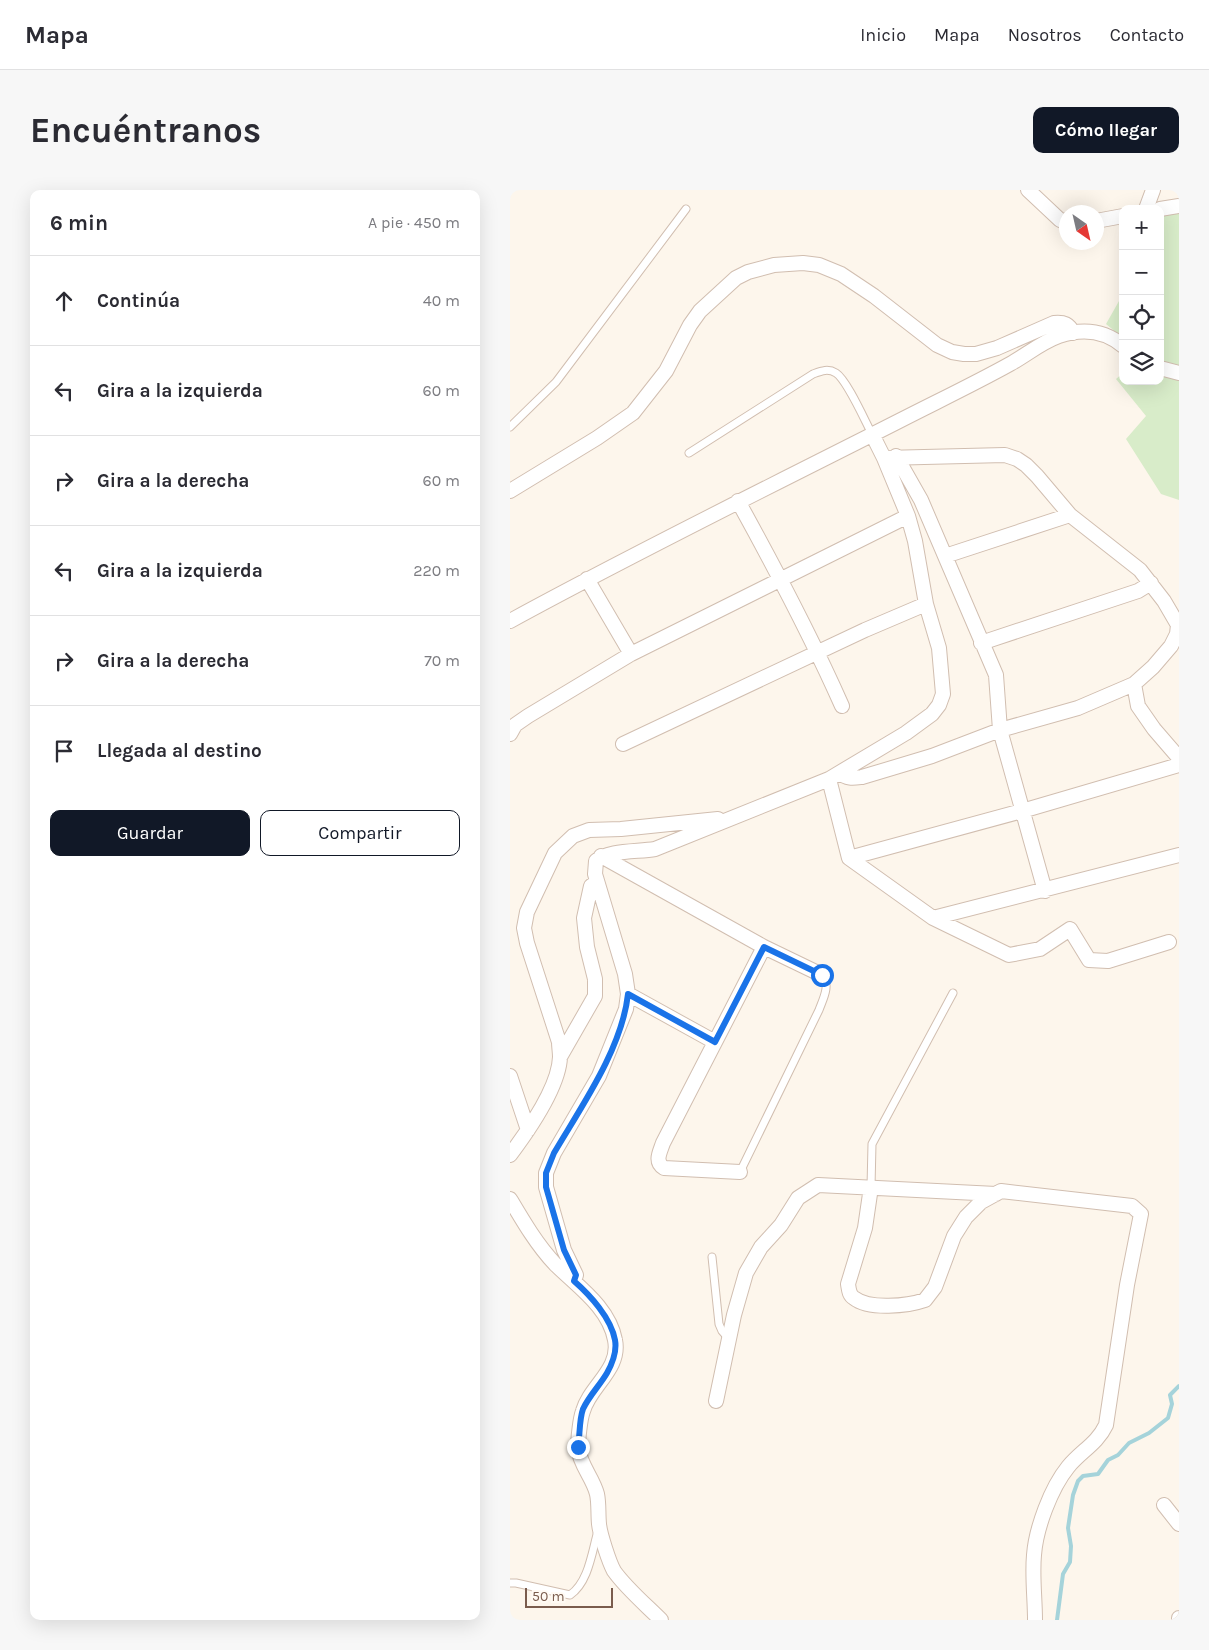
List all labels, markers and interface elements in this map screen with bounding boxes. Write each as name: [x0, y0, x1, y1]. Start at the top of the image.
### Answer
text: Mapa: [25, 21, 89, 49]
text: Inicio: [860, 24, 906, 46]
text: Mapa: [934, 24, 980, 46]
text: Nosotros: [1008, 24, 1082, 46]
text: Contacto: [1110, 24, 1184, 46]
button: Cómo llegar: [1033, 107, 1179, 153]
text: Encuéntranos: [30, 110, 261, 151]
north arrow: [1059, 205, 1104, 250]
map controls: [1119, 205, 1164, 385]
button: +: [1119, 205, 1164, 250]
text: 6 min: [50, 211, 108, 235]
text: A pie · 450 m: [368, 213, 460, 232]
button: −: [1119, 250, 1164, 295]
icon: ahead: [50, 287, 78, 315]
text: Continúa: [97, 290, 180, 312]
text: 40 m: [423, 291, 460, 310]
button: locate: [1119, 295, 1164, 340]
button: layers: [1119, 340, 1164, 385]
icon: left: [50, 377, 78, 405]
text: Gira a la izquierda: [97, 380, 263, 402]
text: 60 m: [423, 381, 460, 400]
icon: right: [50, 467, 78, 495]
text: Gira a la derecha: [97, 470, 249, 492]
text: 60 m: [423, 471, 460, 490]
icon: left: [50, 557, 78, 585]
text: Gira a la izquierda: [97, 560, 263, 582]
text: 220 m: [413, 561, 460, 580]
icon: right: [50, 647, 78, 675]
text: Gira a la derecha: [97, 650, 249, 672]
text: 70 m: [424, 651, 460, 670]
icon: arrive: [50, 737, 78, 765]
text: Llegada al destino: [97, 740, 262, 762]
button: Guardar: [50, 810, 250, 856]
button: Compartir: [260, 810, 460, 856]
route start: [811, 964, 834, 987]
route end: [567, 1436, 590, 1459]
scale bar: [525, 1585, 612, 1608]
text: 50 m: [532, 1588, 565, 1605]

